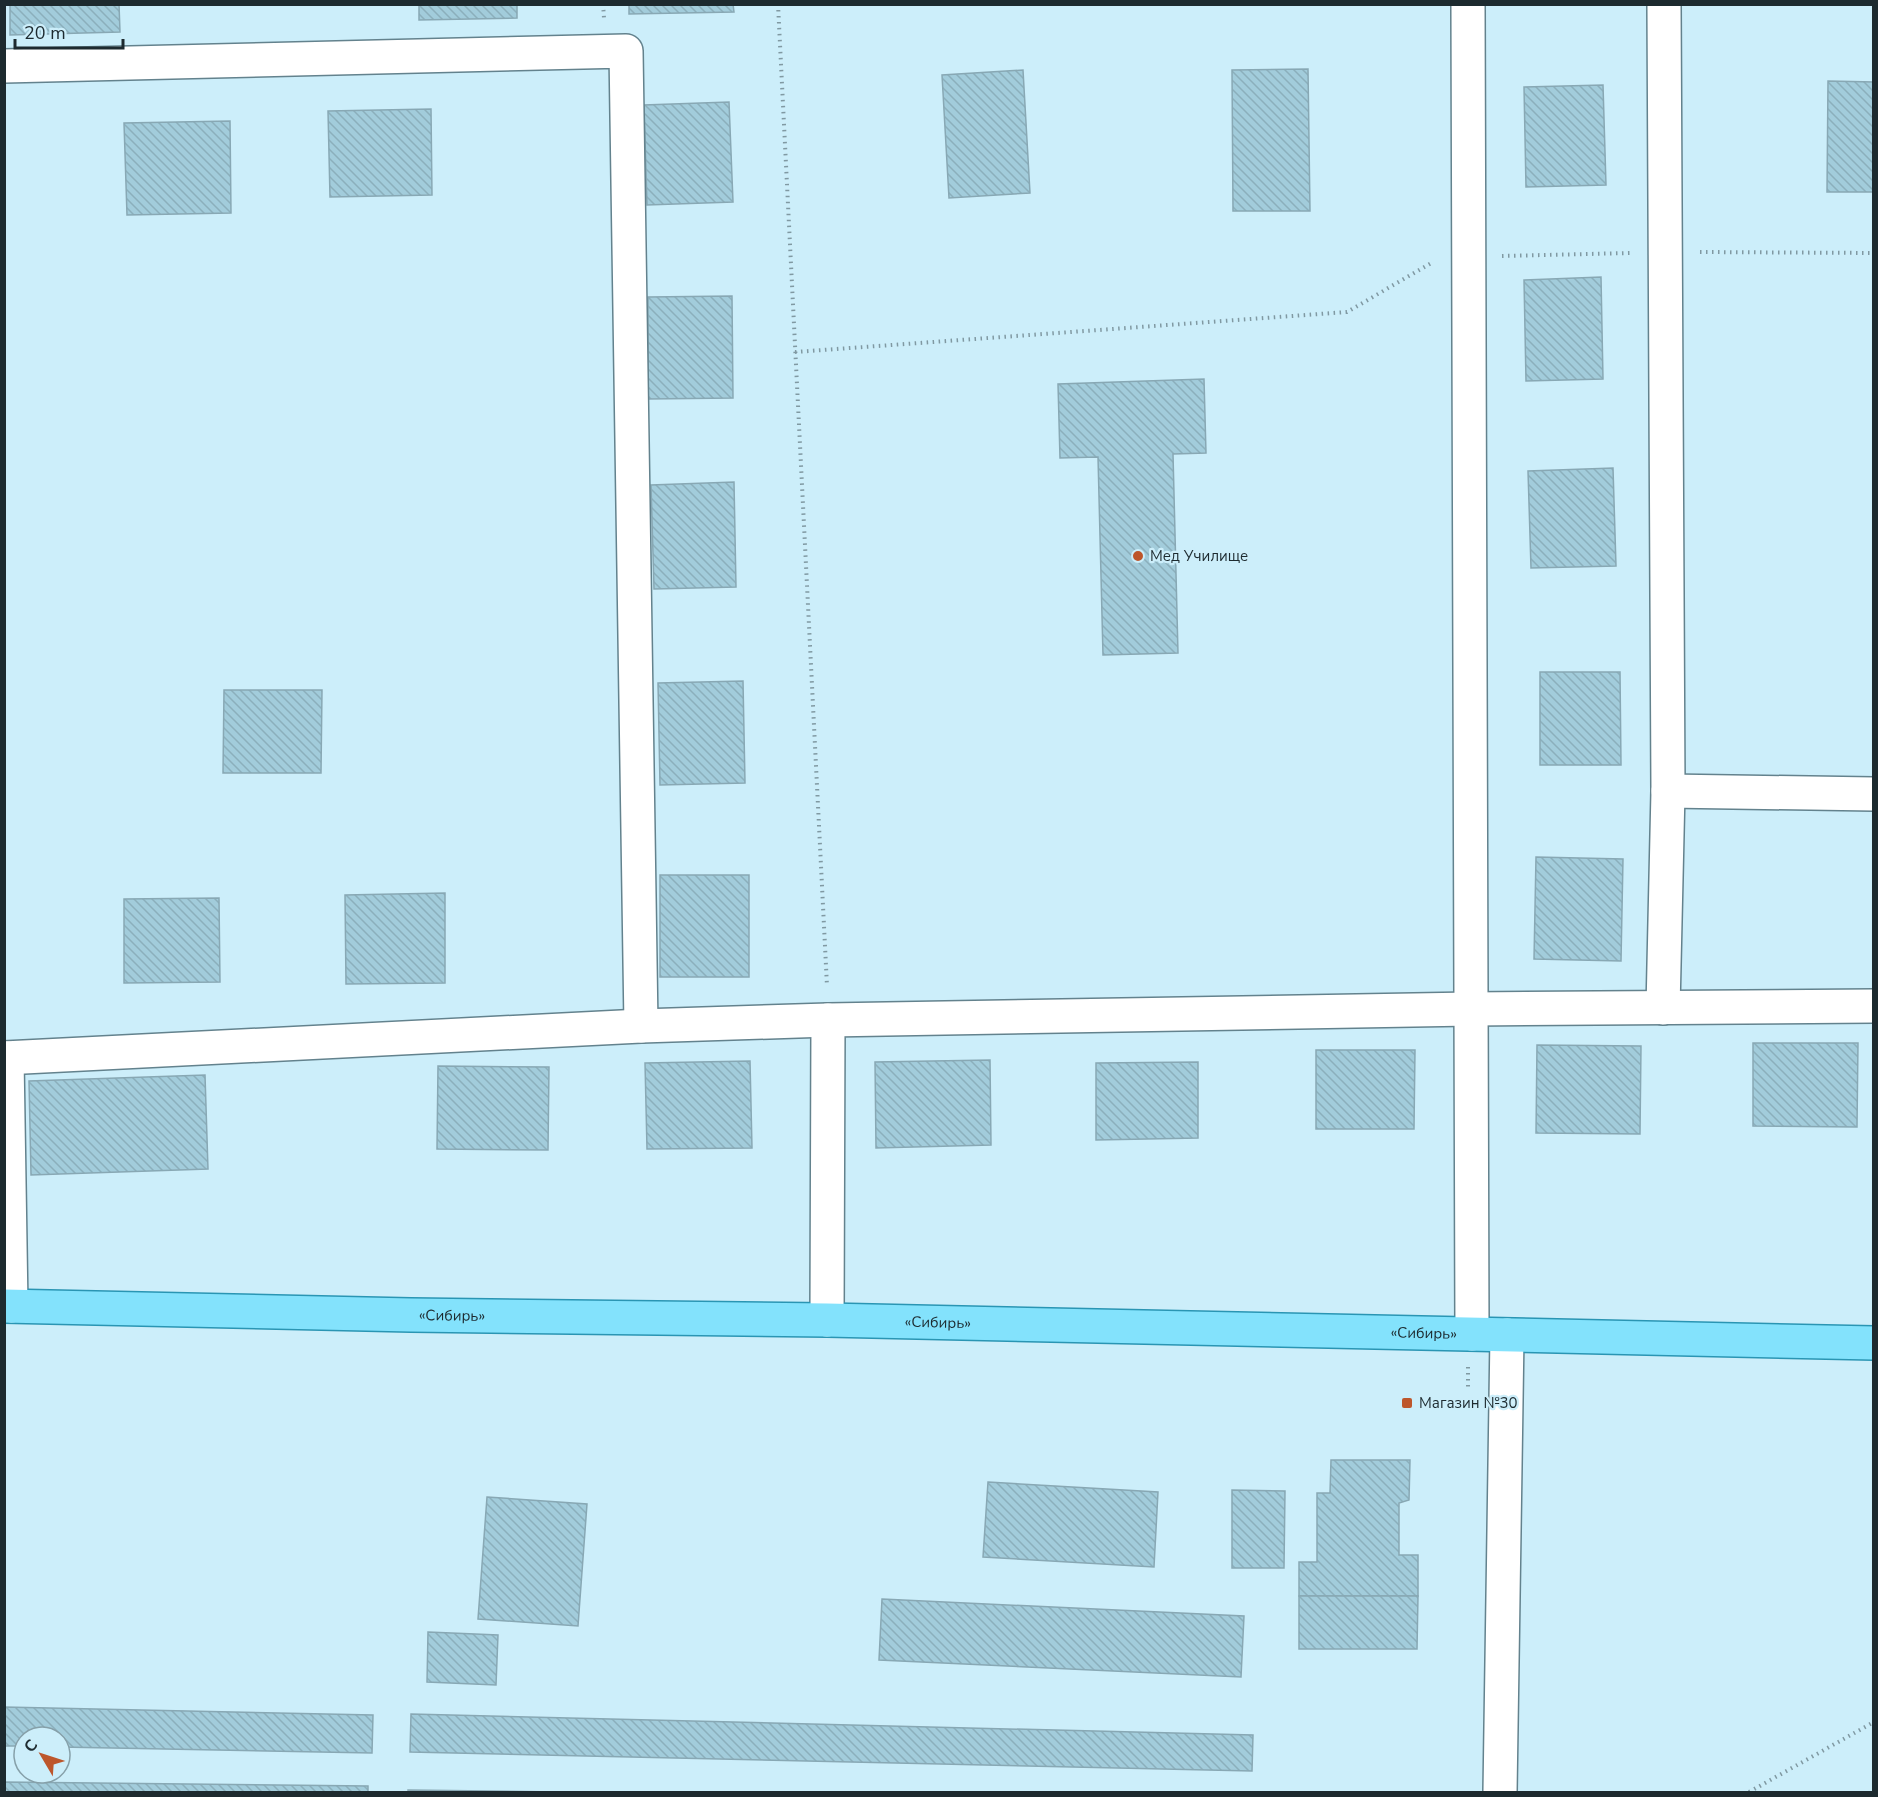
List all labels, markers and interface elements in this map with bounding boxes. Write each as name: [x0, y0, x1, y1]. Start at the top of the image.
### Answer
scale bar: [15, 12, 123, 50]
text: 20 m: [24, 21, 66, 45]
place label: Мед Училище: [1150, 546, 1248, 566]
marker: Мед Училище: [1131, 549, 1145, 563]
street label: «Сибирь»: [419, 1305, 485, 1326]
street label: «Сибирь»: [904, 1312, 971, 1333]
street label: «Сибирь»: [1390, 1322, 1457, 1344]
place label: Магазин №30: [1419, 1393, 1518, 1413]
marker: Магазин №30: [1400, 1396, 1414, 1410]
north arrow: [12, 1725, 72, 1785]
text: С: [19, 1735, 43, 1757]

